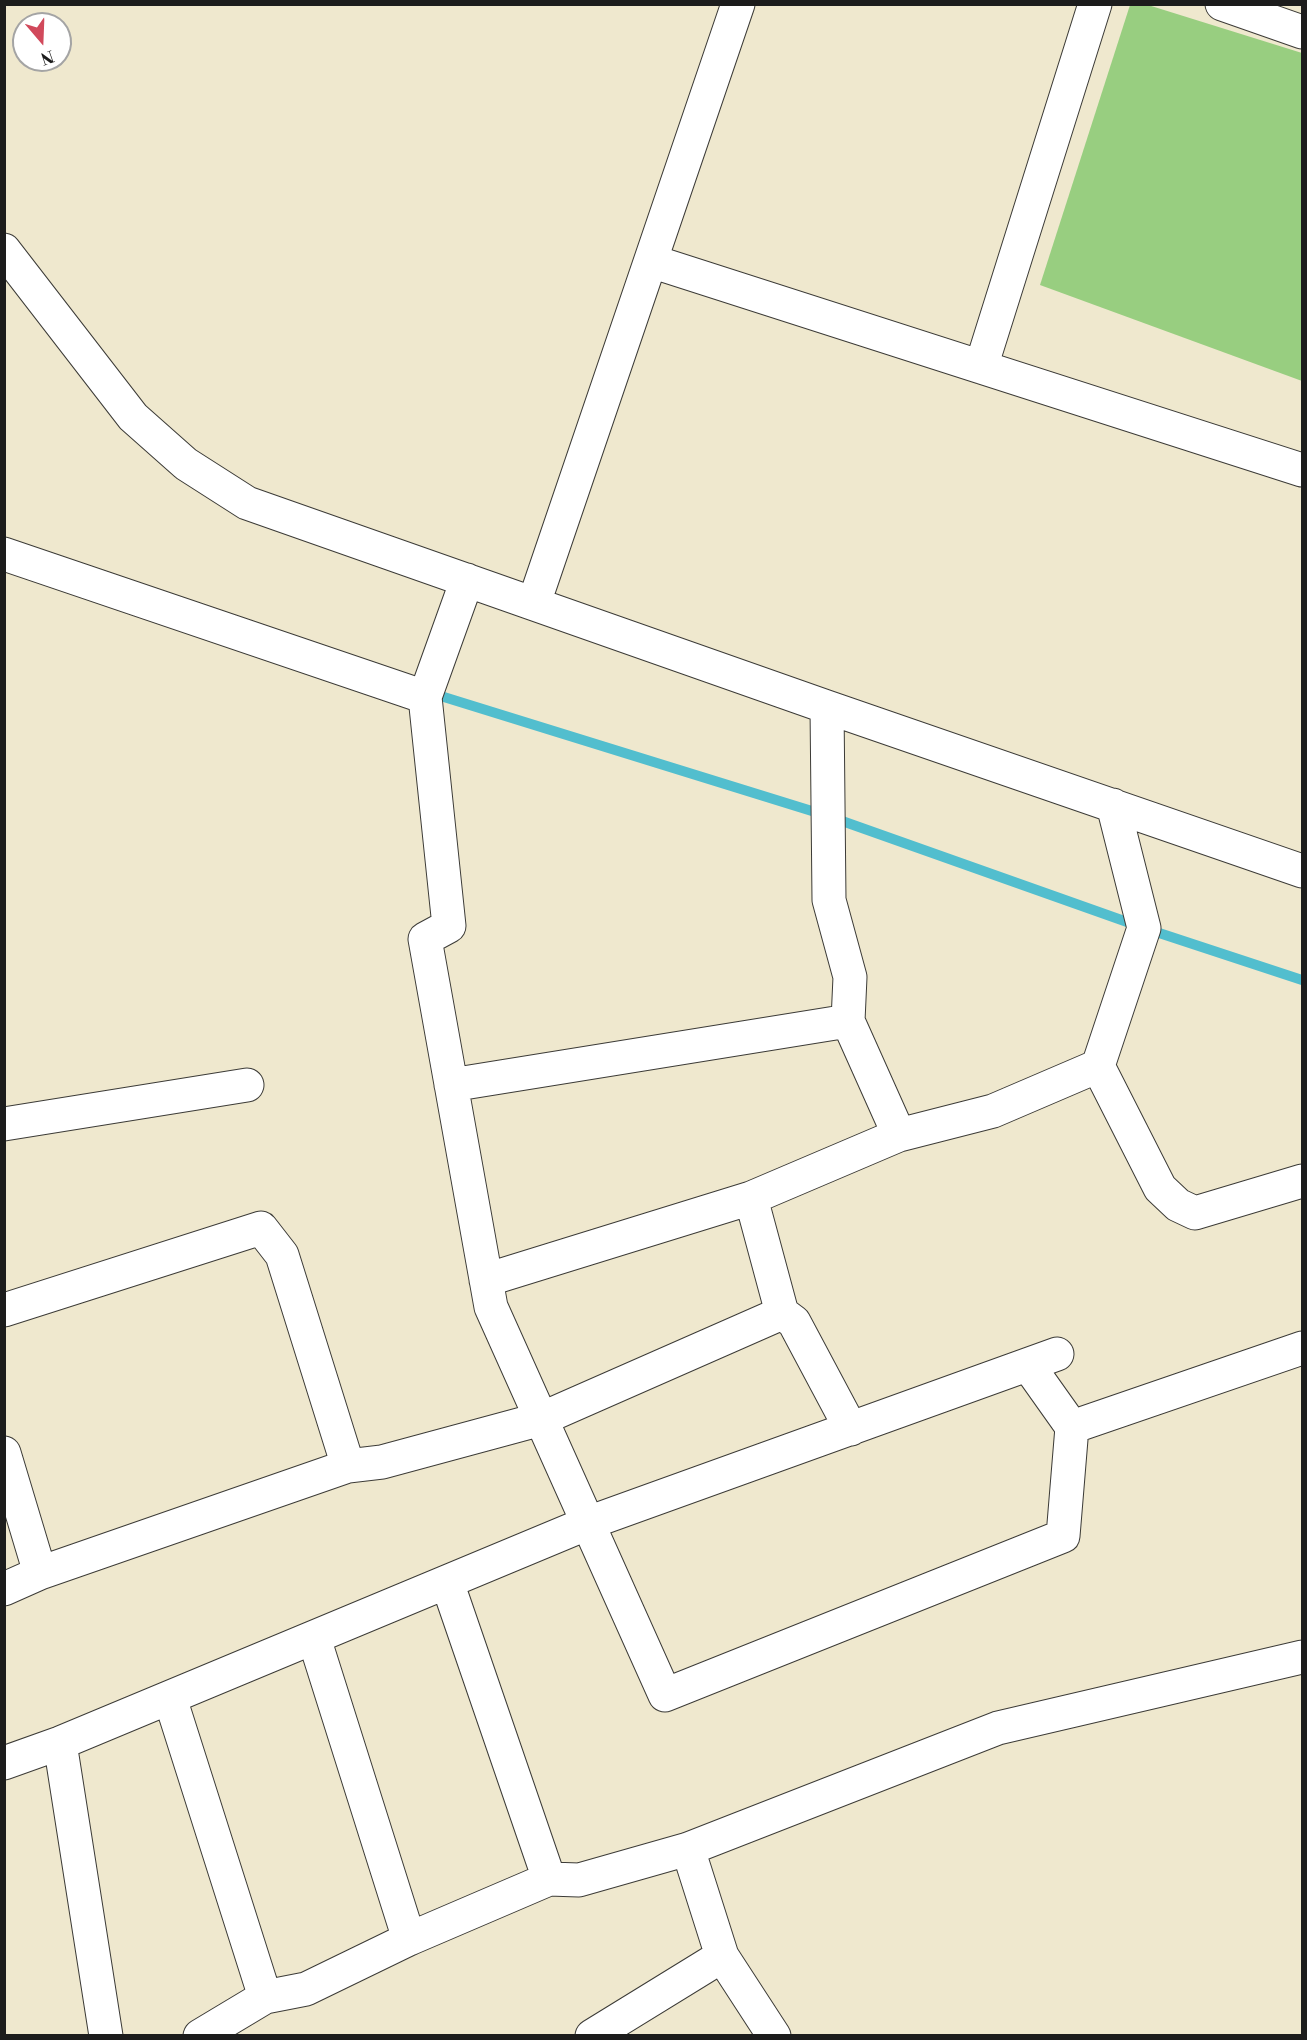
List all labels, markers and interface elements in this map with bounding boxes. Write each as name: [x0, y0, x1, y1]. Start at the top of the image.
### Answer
north arrow: [12, 12, 72, 72]
text: N: [38, 46, 56, 69]

